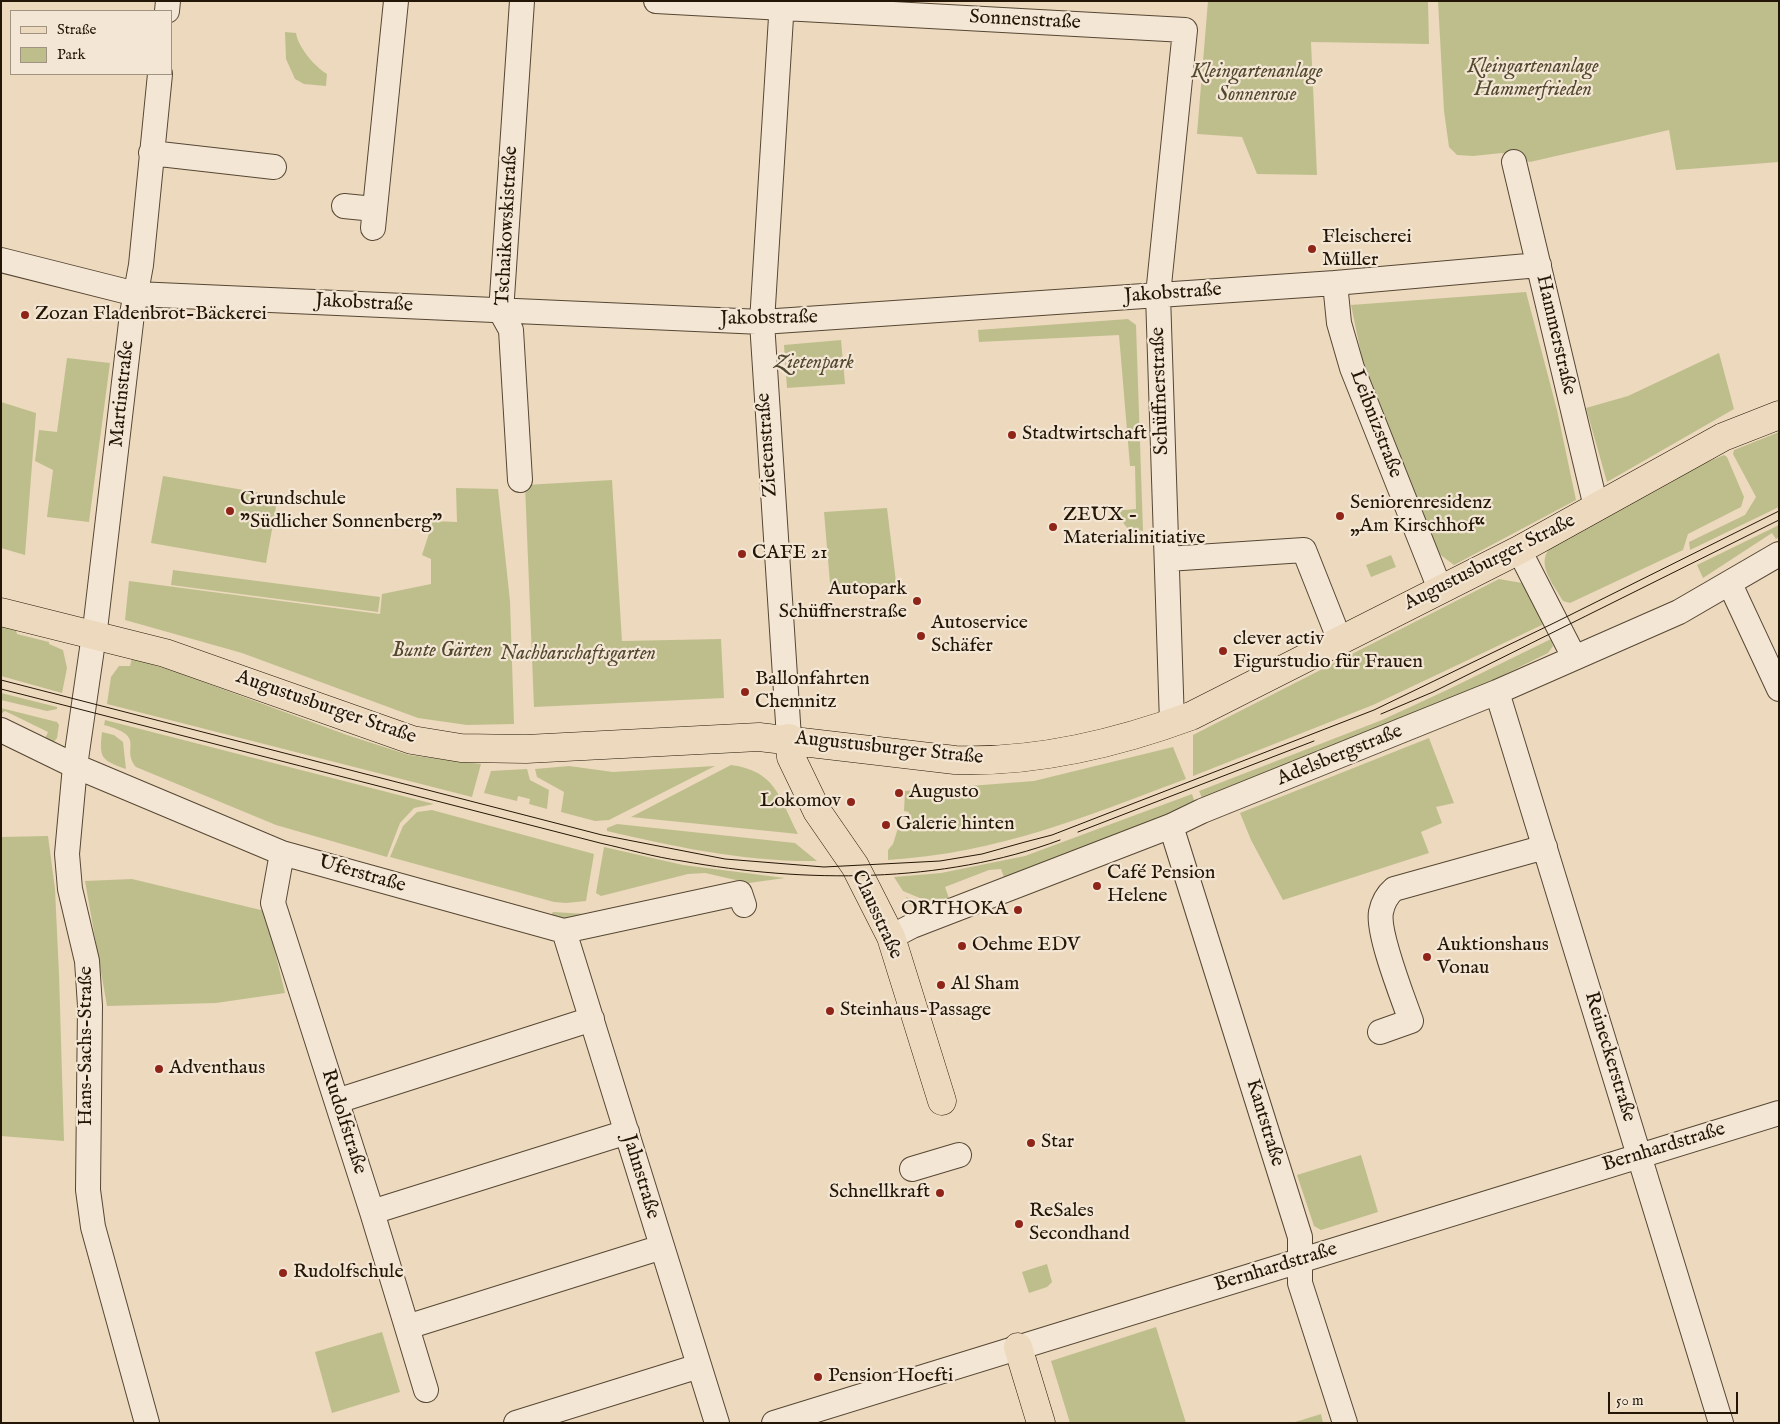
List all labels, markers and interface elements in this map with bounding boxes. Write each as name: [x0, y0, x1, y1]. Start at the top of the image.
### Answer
street label: Sonnenstraße: [969, 6, 1081, 36]
legend: [10, 10, 172, 75]
text: Straße: [57, 20, 96, 39]
text: Park: [57, 45, 86, 64]
park label: Kleingartenanlage Hammerfrieden: [1467, 56, 1599, 103]
park label: Kleingartenanlage Sonnenrose: [1191, 61, 1323, 108]
street label: Tschaikowskistraße: [492, 145, 524, 307]
place label: Fleischerei Müller: [1322, 226, 1412, 273]
marker: Fleischerei Müller: [1306, 243, 1318, 255]
street label: Hammerstraße: [1530, 273, 1580, 397]
street label: Jakobstraße: [1123, 279, 1223, 309]
street label: Jakobstraße: [315, 289, 413, 319]
place label: Zozan Fladenbrot-Bäckerei: [35, 303, 267, 327]
street label: Jakobstraße: [720, 306, 818, 332]
marker: Zozan Fladenbrot-Bäckerei: [19, 309, 31, 321]
street label: Schüffnerstraße: [1147, 327, 1175, 455]
street label: Martinstraße: [105, 340, 141, 448]
park label: Zietenpark: [774, 352, 854, 376]
street label: Leibnizstraße: [1343, 366, 1407, 482]
street label: Zietenstraße: [752, 392, 784, 498]
place label: Stadtwirtschaft: [1022, 423, 1147, 447]
marker: Stadtwirtschaft: [1006, 429, 1018, 441]
place label: Grundschule "Südlicher Sonnenberg": [240, 488, 442, 535]
place label: Seniorenresidenz „Am Kirschhof“: [1350, 492, 1492, 539]
place label: ZEUX - Materialinitiative: [1063, 504, 1206, 551]
marker: Grundschule "Südlicher Sonnenberg": [224, 505, 236, 517]
street label: Augustusburger Straße: [1400, 509, 1580, 617]
marker: Seniorenresidenz „Am Kirschhof“: [1334, 510, 1346, 522]
marker: ZEUX - Materialinitiative: [1047, 521, 1059, 533]
place label: CAFE 21: [752, 542, 827, 566]
marker: CAFE 21: [736, 548, 748, 560]
place label: Autopark Schüffnerstraße: [779, 578, 907, 625]
marker: Autopark Schüffnerstraße: [911, 595, 923, 607]
place label: Autoservice Schäfer: [931, 612, 1028, 659]
place label: clever activ Figurstudio für Frauen: [1233, 628, 1423, 675]
marker: Autoservice Schäfer: [915, 630, 927, 642]
park label: Bunte Gärten: [392, 640, 492, 664]
park label: Nachbarschaftsgarten: [500, 643, 656, 667]
marker: clever activ Figurstudio für Frauen: [1217, 645, 1229, 657]
street label: Augustusburger Straße: [233, 666, 419, 750]
place label: Ballonfahrten Chemnitz: [755, 668, 870, 715]
marker: Ballonfahrten Chemnitz: [739, 686, 751, 698]
street label: Adelsbergstraße: [1274, 720, 1406, 792]
street label: Augustusburger Straße: [794, 727, 984, 771]
place label: Augusto: [909, 781, 979, 805]
marker: Augusto: [893, 787, 905, 799]
place label: Lokomov: [760, 790, 841, 814]
marker: Lokomov: [845, 796, 857, 808]
place label: Galerie hinten: [896, 813, 1015, 837]
marker: Galerie hinten: [880, 819, 892, 831]
street label: Uferstraße: [316, 851, 408, 899]
place label: Café Pension Helene: [1107, 862, 1215, 909]
street label: Clausstraße: [845, 867, 907, 963]
marker: Café Pension Helene: [1091, 880, 1103, 892]
place label: ORTHOKA: [901, 898, 1008, 922]
marker: ORTHOKA: [1012, 904, 1024, 916]
place label: Oehme EDV: [972, 934, 1080, 958]
place label: Auktionshaus Vonau: [1437, 934, 1549, 981]
marker: Oehme EDV: [956, 940, 968, 952]
marker: Auktionshaus Vonau: [1421, 951, 1433, 963]
street label: Hans-Sachs-Straße: [75, 966, 99, 1126]
place label: Al Sham: [951, 973, 1019, 997]
marker: Al Sham: [935, 979, 947, 991]
street label: Reineckerstraße: [1578, 989, 1640, 1125]
place label: Steinhaus-Passage: [840, 999, 991, 1023]
marker: Steinhaus-Passage: [824, 1005, 836, 1017]
place label: Adventhaus: [169, 1057, 265, 1081]
marker: Adventhaus: [153, 1063, 165, 1075]
street label: Rudolfstraße: [315, 1066, 371, 1178]
street label: Kantstraße: [1239, 1076, 1289, 1170]
street label: Bernhardstraße: [1600, 1118, 1728, 1178]
place label: Star: [1041, 1131, 1074, 1155]
street label: Jahnstraße: [616, 1132, 664, 1222]
marker: Star: [1025, 1137, 1037, 1149]
place label: Schnellkraft: [829, 1181, 930, 1205]
marker: Schnellkraft: [934, 1187, 946, 1199]
place label: ReSales Secondhand: [1029, 1200, 1130, 1247]
marker: ReSales Secondhand: [1013, 1218, 1025, 1230]
street label: Bernhardstraße: [1212, 1238, 1340, 1298]
place label: Rudolfschule: [293, 1261, 404, 1285]
marker: Rudolfschule: [277, 1267, 289, 1279]
place label: Pension Hoefti: [828, 1365, 953, 1389]
marker: Pension Hoefti: [812, 1371, 824, 1383]
scale bar: [1610, 1382, 1740, 1414]
text: 50 m: [1616, 1391, 1644, 1410]

